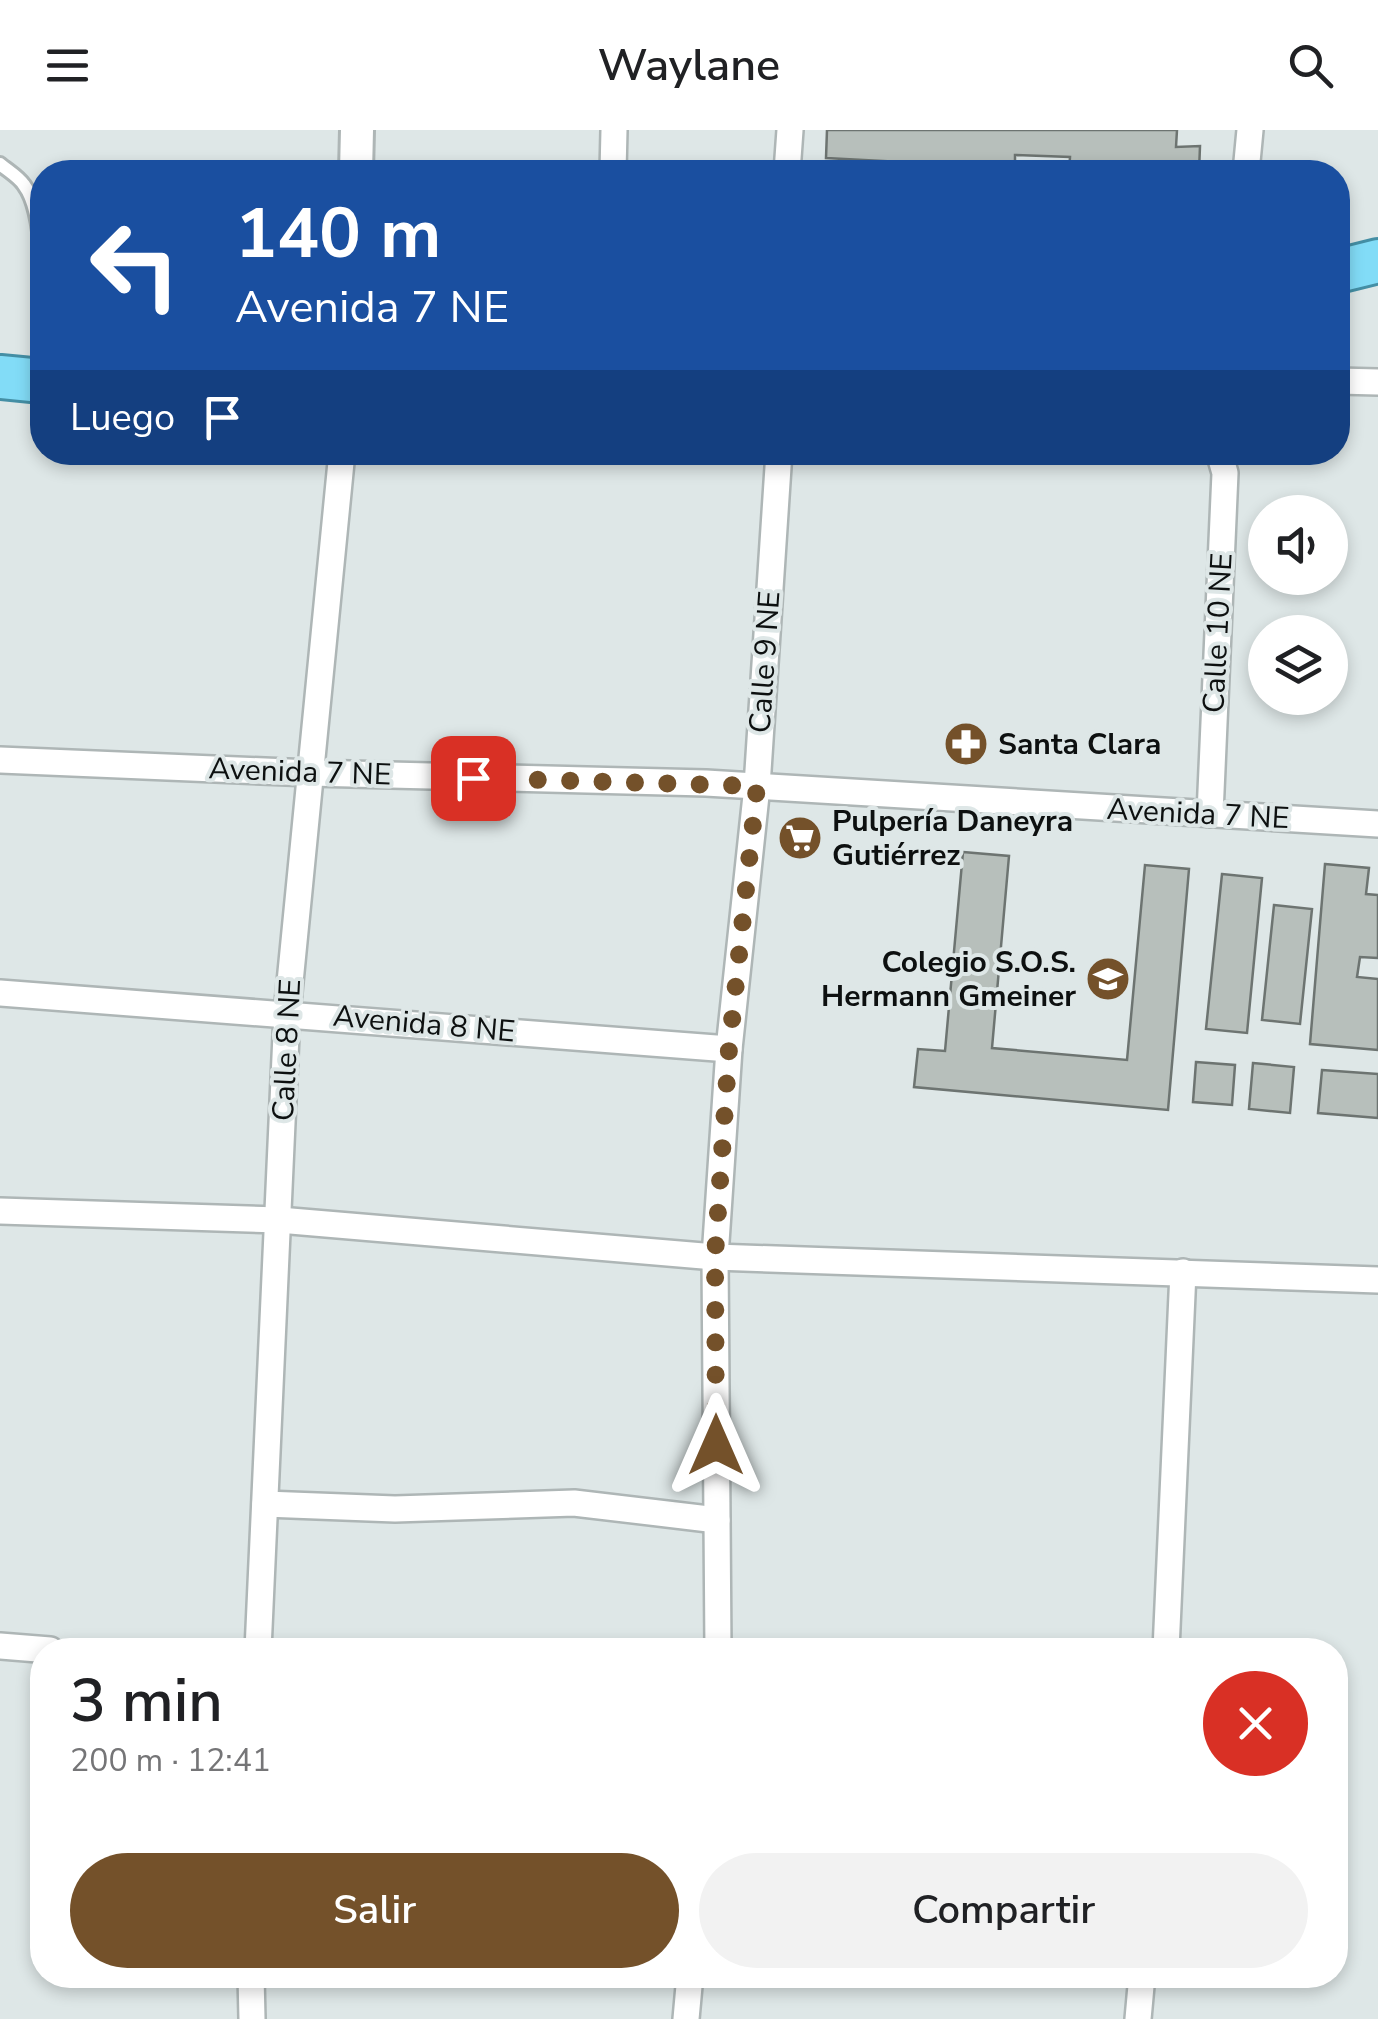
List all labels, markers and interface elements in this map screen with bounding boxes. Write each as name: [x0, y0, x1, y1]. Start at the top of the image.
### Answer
text: Waylane: [598, 35, 780, 96]
icon: menu: [40, 38, 95, 93]
icon: search: [1283, 38, 1338, 93]
text: 140 m: [235, 186, 441, 282]
icon: left: [70, 200, 200, 330]
text: Avenida 7 NE: [235, 277, 509, 338]
icon: arrive: [195, 390, 250, 445]
text: Luego: [70, 392, 175, 443]
map controls: [1248, 495, 1348, 715]
button: sound: [1248, 495, 1348, 595]
street label: Calle 10 NE: [1193, 552, 1243, 714]
street label: Calle 9 NE: [740, 590, 790, 734]
button: layers: [1248, 615, 1348, 715]
pharmacy icon: Santa Clara: [943, 721, 989, 767]
place label: Santa Clara: [998, 724, 1161, 765]
pin: [431, 736, 516, 821]
street label: Avenida 7 NE: [208, 748, 392, 796]
icon: arrive: [446, 751, 501, 806]
street label: Avenida 7 NE: [1106, 789, 1290, 839]
place label: Pulpería Daneyra Gutiérrez: [832, 801, 1073, 876]
supermarket icon: Pulpería Daneyra Gutiérrez: [777, 815, 823, 861]
place label: Colegio S.O.S. Hermann Gmeiner: [821, 942, 1076, 1017]
school or university icon: Colegio S.O.S. Hermann Gmeiner: [1085, 956, 1131, 1002]
street label: Calle 8 NE: [263, 978, 311, 1122]
street label: Avenida 8 NE: [331, 996, 517, 1052]
position arrow: [664, 1393, 768, 1497]
text: 3 min: [70, 1660, 223, 1742]
button: close: [1203, 1671, 1308, 1776]
text: 200 m · 12:41: [70, 1739, 271, 1782]
button: Salir: [70, 1853, 679, 1968]
button: Compartir: [699, 1853, 1308, 1968]

